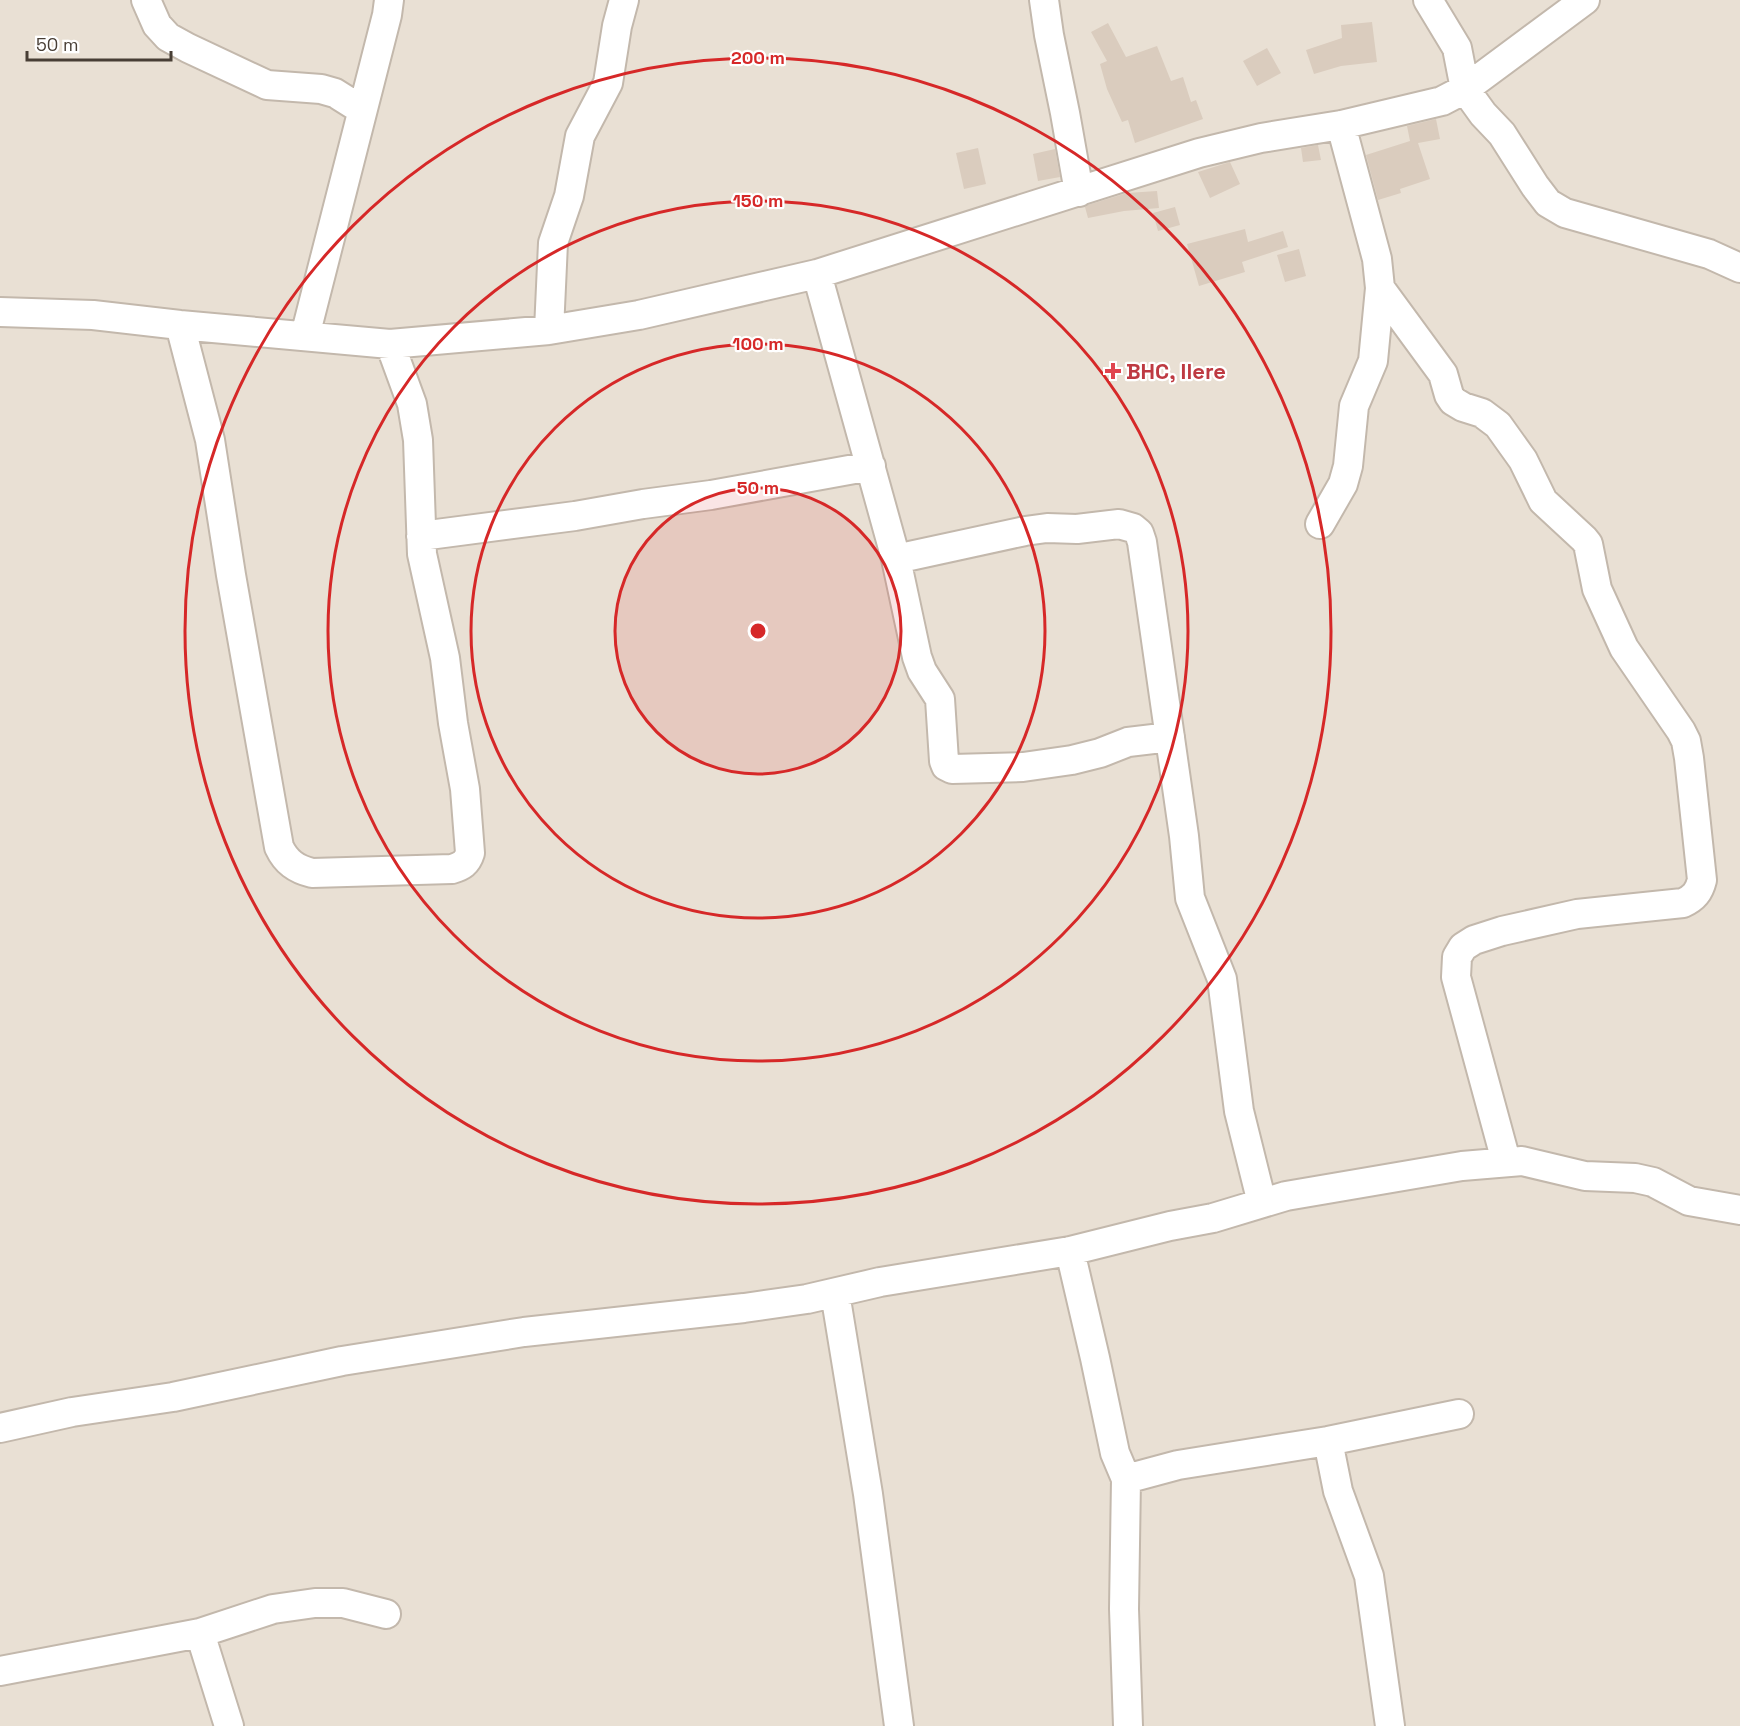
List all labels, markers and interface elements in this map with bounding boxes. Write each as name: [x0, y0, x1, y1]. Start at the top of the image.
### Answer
scale bar: [27, 24, 171, 62]
text: 50 m: [36, 33, 78, 56]
text: 200 m: [731, 46, 785, 69]
text: 150 m: [733, 189, 783, 212]
text: 100 m: [732, 332, 784, 355]
place label: BHC, Ilere: [1126, 357, 1226, 385]
marker: BHC, Ilere: [1104, 362, 1122, 380]
text: 50 m: [737, 476, 779, 499]
centre of rings: [748, 621, 768, 641]

